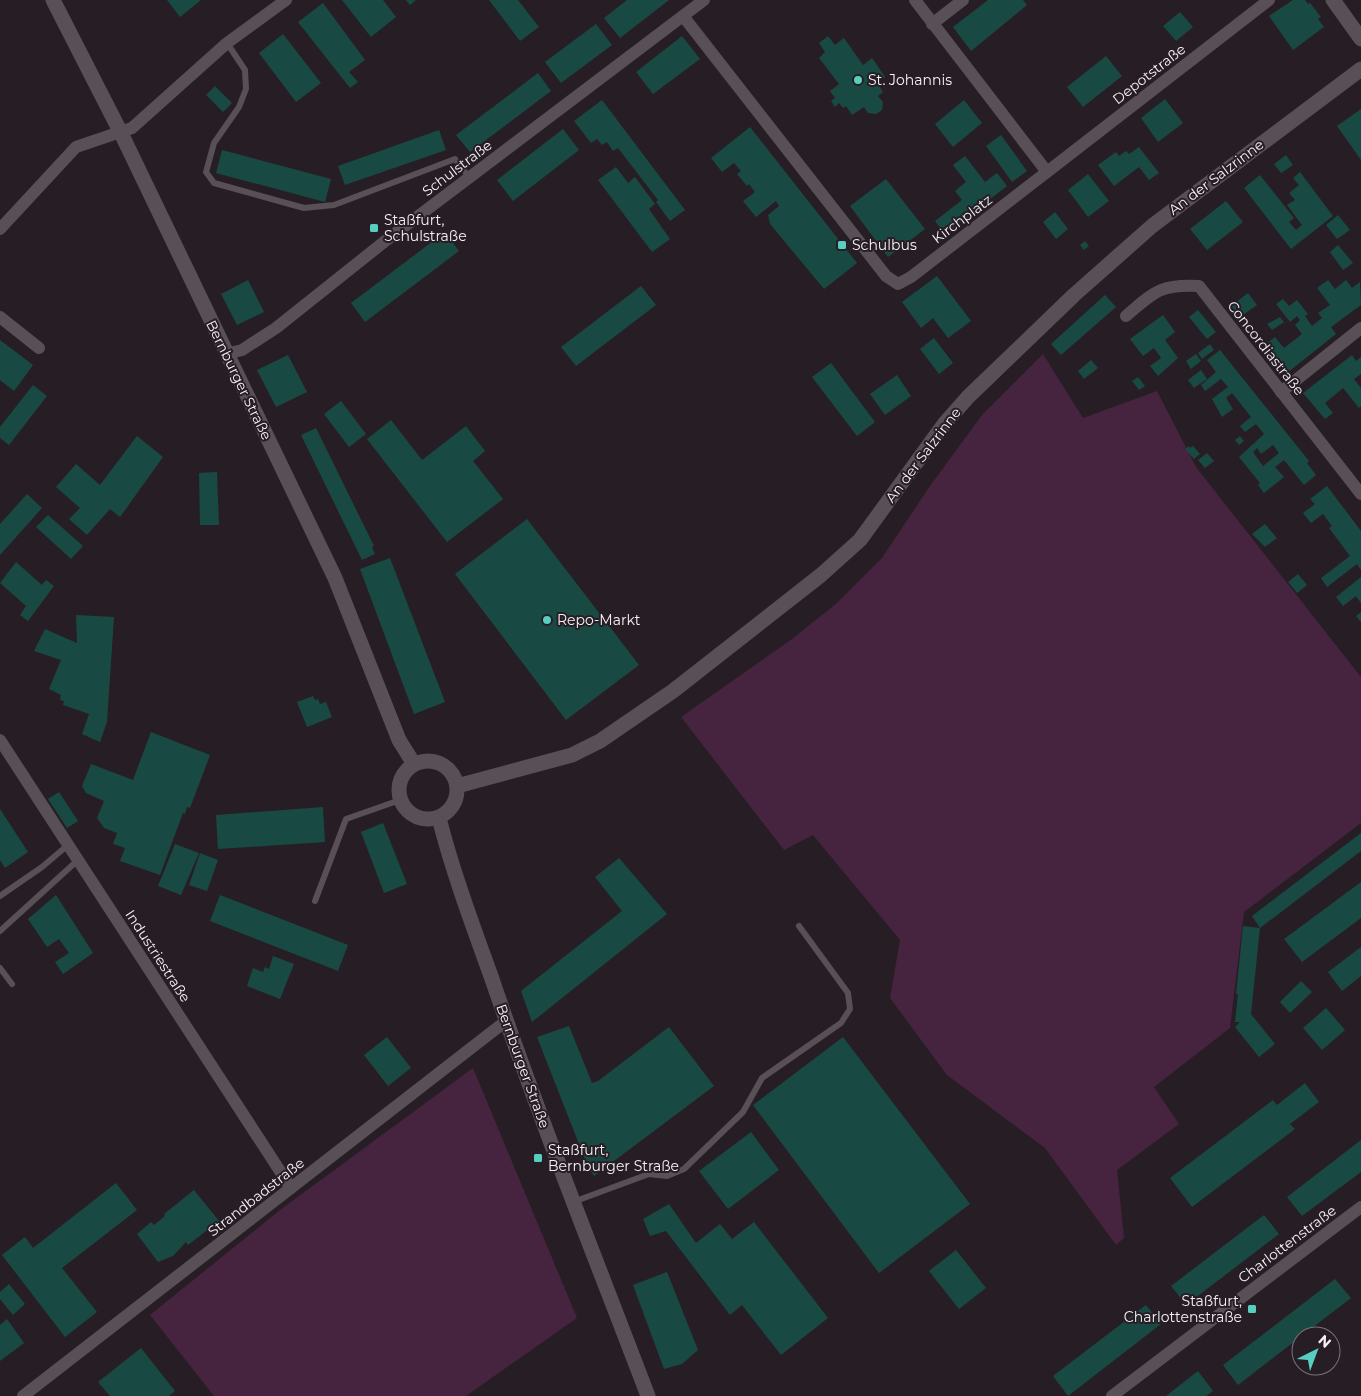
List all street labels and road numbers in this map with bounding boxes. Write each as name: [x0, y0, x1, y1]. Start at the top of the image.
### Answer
street label: Depotstraße: [1109, 40, 1189, 108]
street label: An der Salzrinne: [1165, 135, 1267, 219]
street label: Schulstraße: [419, 136, 495, 200]
street label: Kirchplatz: [928, 191, 996, 247]
street label: Concordiastraße: [1224, 297, 1308, 399]
street label: Bernburger Straße: [202, 317, 276, 443]
street label: An der Salzrinne: [881, 404, 965, 506]
street label: Industriestraße: [121, 906, 195, 1006]
street label: Bernburger Straße: [492, 1001, 554, 1131]
street label: Strandbadstraße: [204, 1154, 308, 1240]
street label: Charlottenstraße: [1234, 1201, 1340, 1287]

